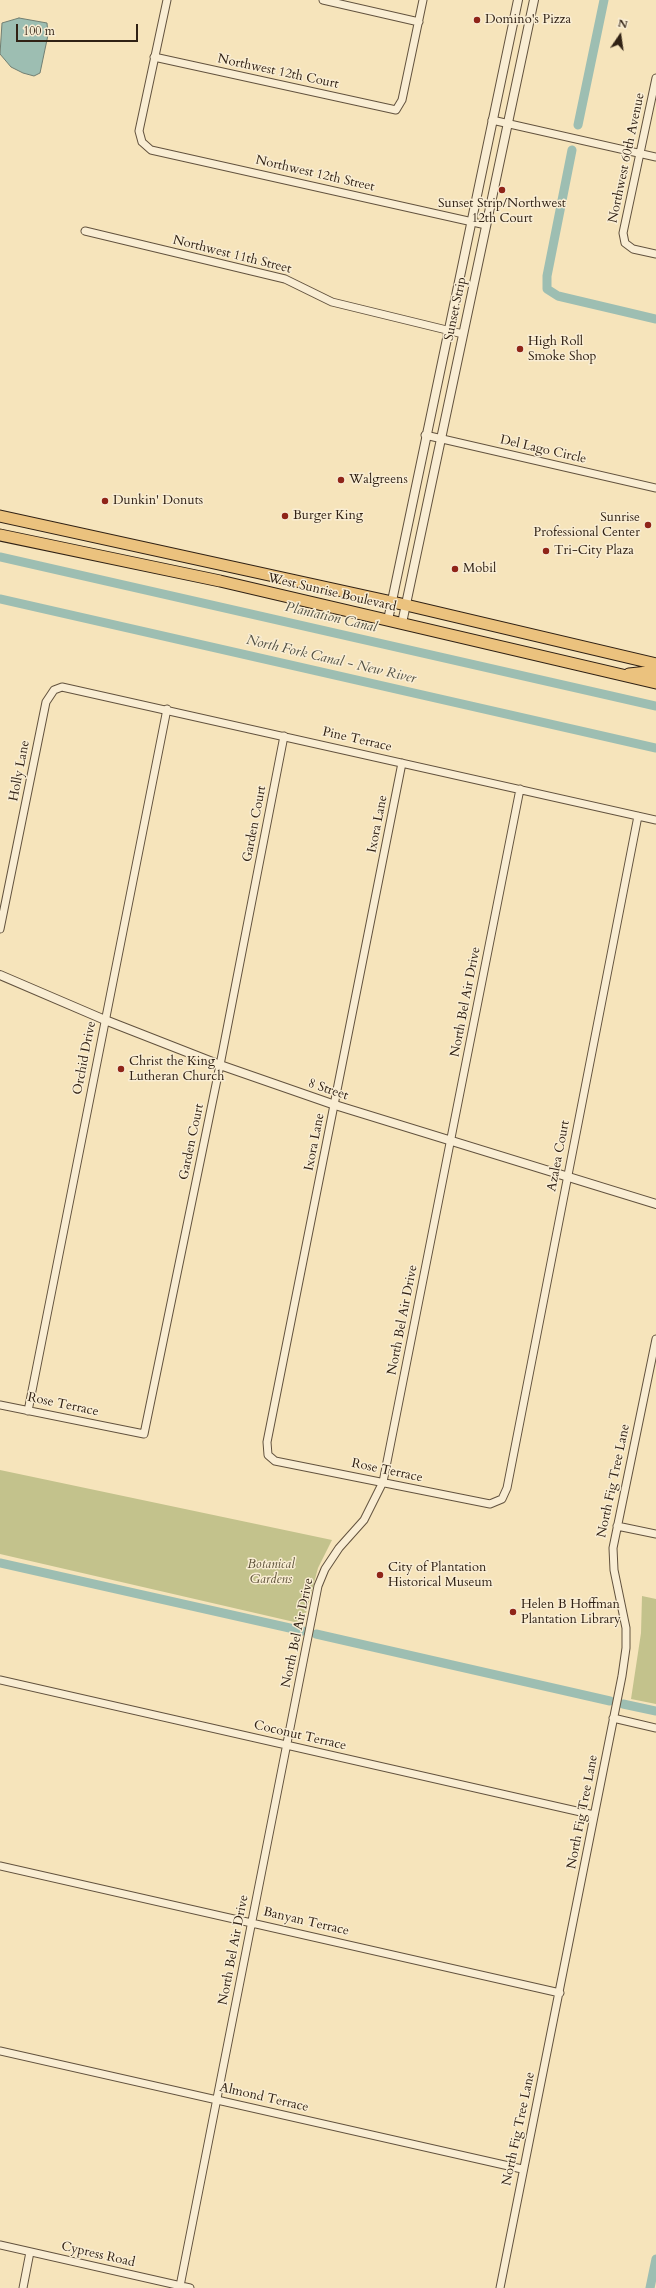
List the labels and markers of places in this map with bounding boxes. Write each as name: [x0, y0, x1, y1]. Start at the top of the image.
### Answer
place label: Domino's Pizza: [485, 12, 571, 28]
marker: Domino's Pizza: [472, 15, 482, 25]
marker: Sunset Strip/Northwest 12th Court: [497, 185, 507, 195]
place label: Sunset Strip/Northwest 12th Court: [438, 196, 566, 227]
place label: High Roll Smoke Shop: [528, 334, 596, 365]
marker: High Roll Smoke Shop: [515, 344, 525, 354]
place label: Walgreens: [349, 472, 408, 488]
marker: Walgreens: [336, 475, 346, 485]
place label: Dunkin' Donuts: [113, 493, 203, 509]
marker: Dunkin' Donuts: [100, 496, 110, 506]
place label: Burger King: [293, 508, 363, 524]
place label: Sunrise Professional Center: [534, 510, 640, 541]
marker: Burger King: [280, 511, 290, 521]
marker: Sunrise Professional Center: [643, 520, 653, 530]
place label: Tri-City Plaza: [554, 543, 634, 559]
marker: Tri-City Plaza: [541, 546, 551, 556]
place label: Mobil: [463, 561, 496, 577]
marker: Mobil: [450, 564, 460, 574]
place label: Christ the King Lutheran Church: [129, 1054, 224, 1085]
marker: Christ the King Lutheran Church: [116, 1064, 126, 1074]
place label: City of Plantation Historical Museum: [388, 1560, 493, 1591]
marker: City of Plantation Historical Museum: [375, 1570, 385, 1580]
place label: Helen B Hoffman Plantation Library: [521, 1597, 621, 1628]
marker: Helen B Hoffman Plantation Library: [508, 1607, 518, 1617]

